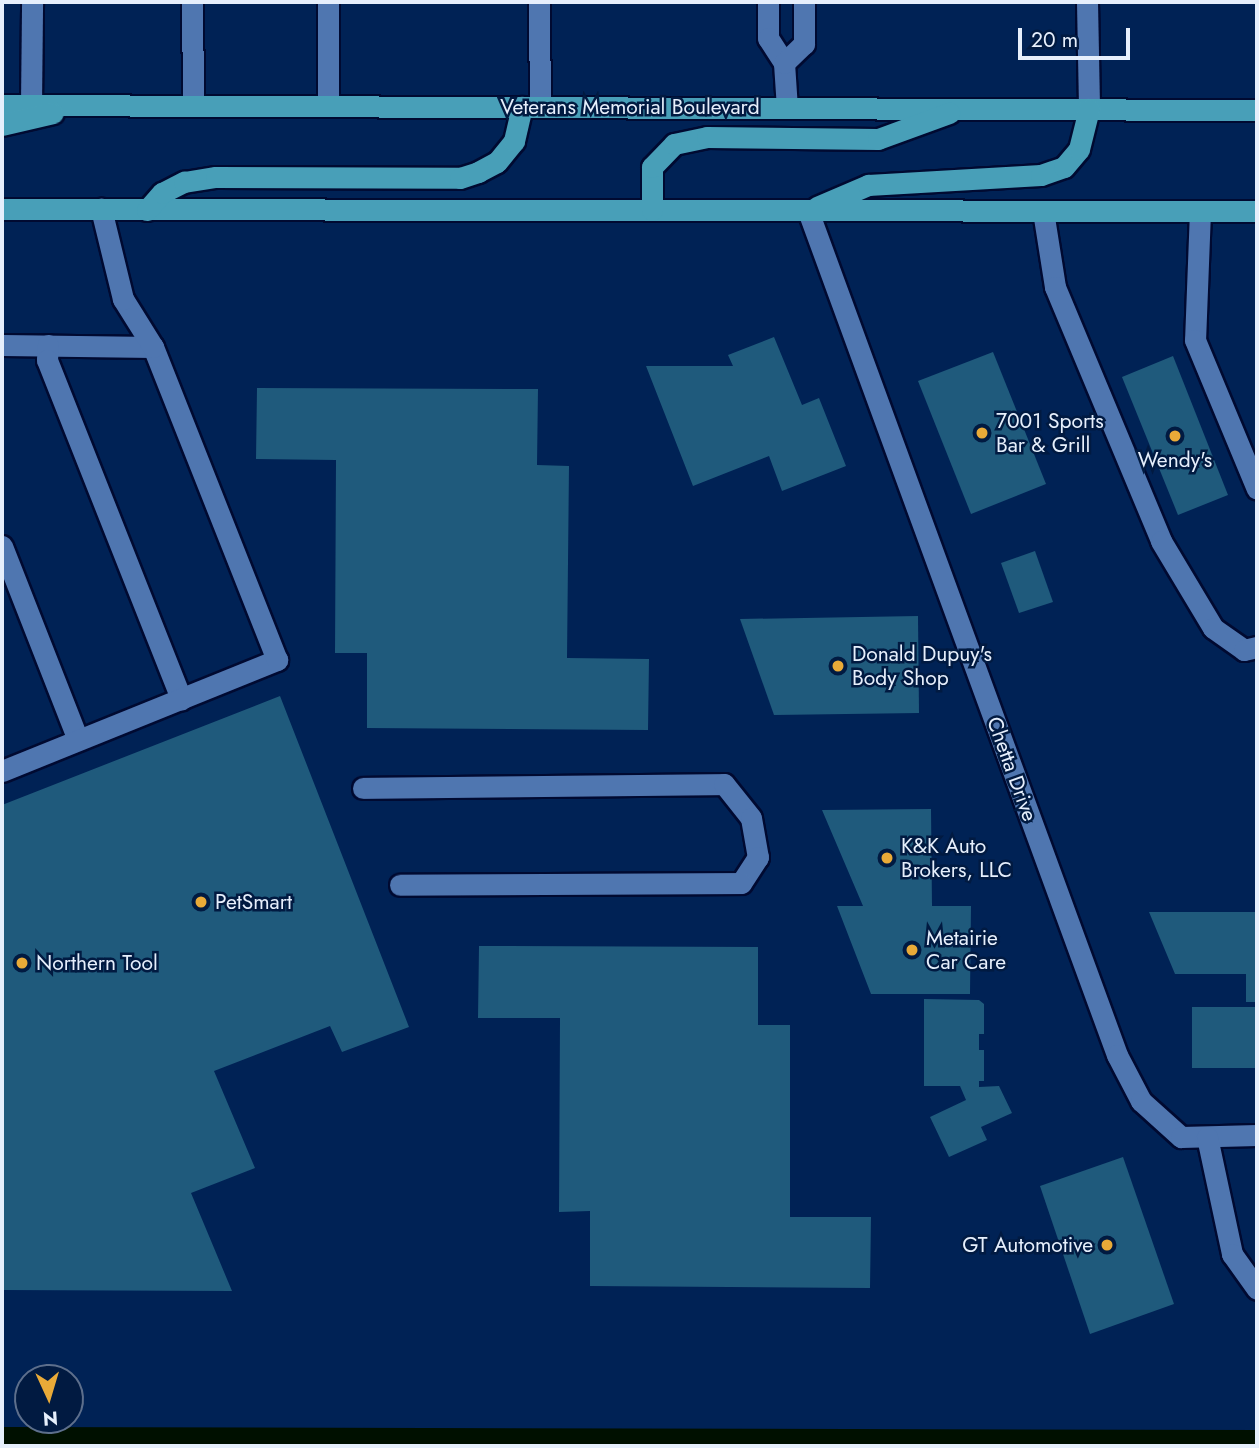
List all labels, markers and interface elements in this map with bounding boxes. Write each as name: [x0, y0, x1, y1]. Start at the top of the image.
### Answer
scale bar: [1021, 14, 1133, 58]
text: 20 m: [1031, 25, 1078, 55]
street label: Veterans Memorial Boulevard: [500, 94, 760, 120]
place label: 7001 Sports Bar & Grill: [996, 408, 1104, 458]
marker: 7001 Sports Bar & Grill: [974, 425, 990, 441]
marker: Wendy's: [1167, 428, 1183, 444]
place label: Wendy's: [1138, 447, 1212, 473]
place label: Donald Dupuy's Body Shop: [852, 641, 992, 691]
marker: Donald Dupuy's Body Shop: [830, 658, 846, 674]
street label: Chetta Drive: [981, 713, 1043, 825]
place label: K&K Auto Brokers, LLC: [901, 833, 1012, 883]
marker: K&K Auto Brokers, LLC: [879, 850, 895, 866]
place label: PetSmart: [215, 889, 292, 915]
marker: PetSmart: [193, 894, 209, 910]
place label: Metairie Car Care: [926, 925, 1006, 975]
marker: Metairie Car Care: [904, 942, 920, 958]
place label: Northern Tool: [36, 950, 158, 976]
marker: Northern Tool: [14, 955, 30, 971]
place label: GT Automotive: [962, 1232, 1093, 1258]
marker: GT Automotive: [1099, 1237, 1115, 1253]
north arrow: [14, 1364, 84, 1434]
text: N: [42, 1404, 59, 1432]

